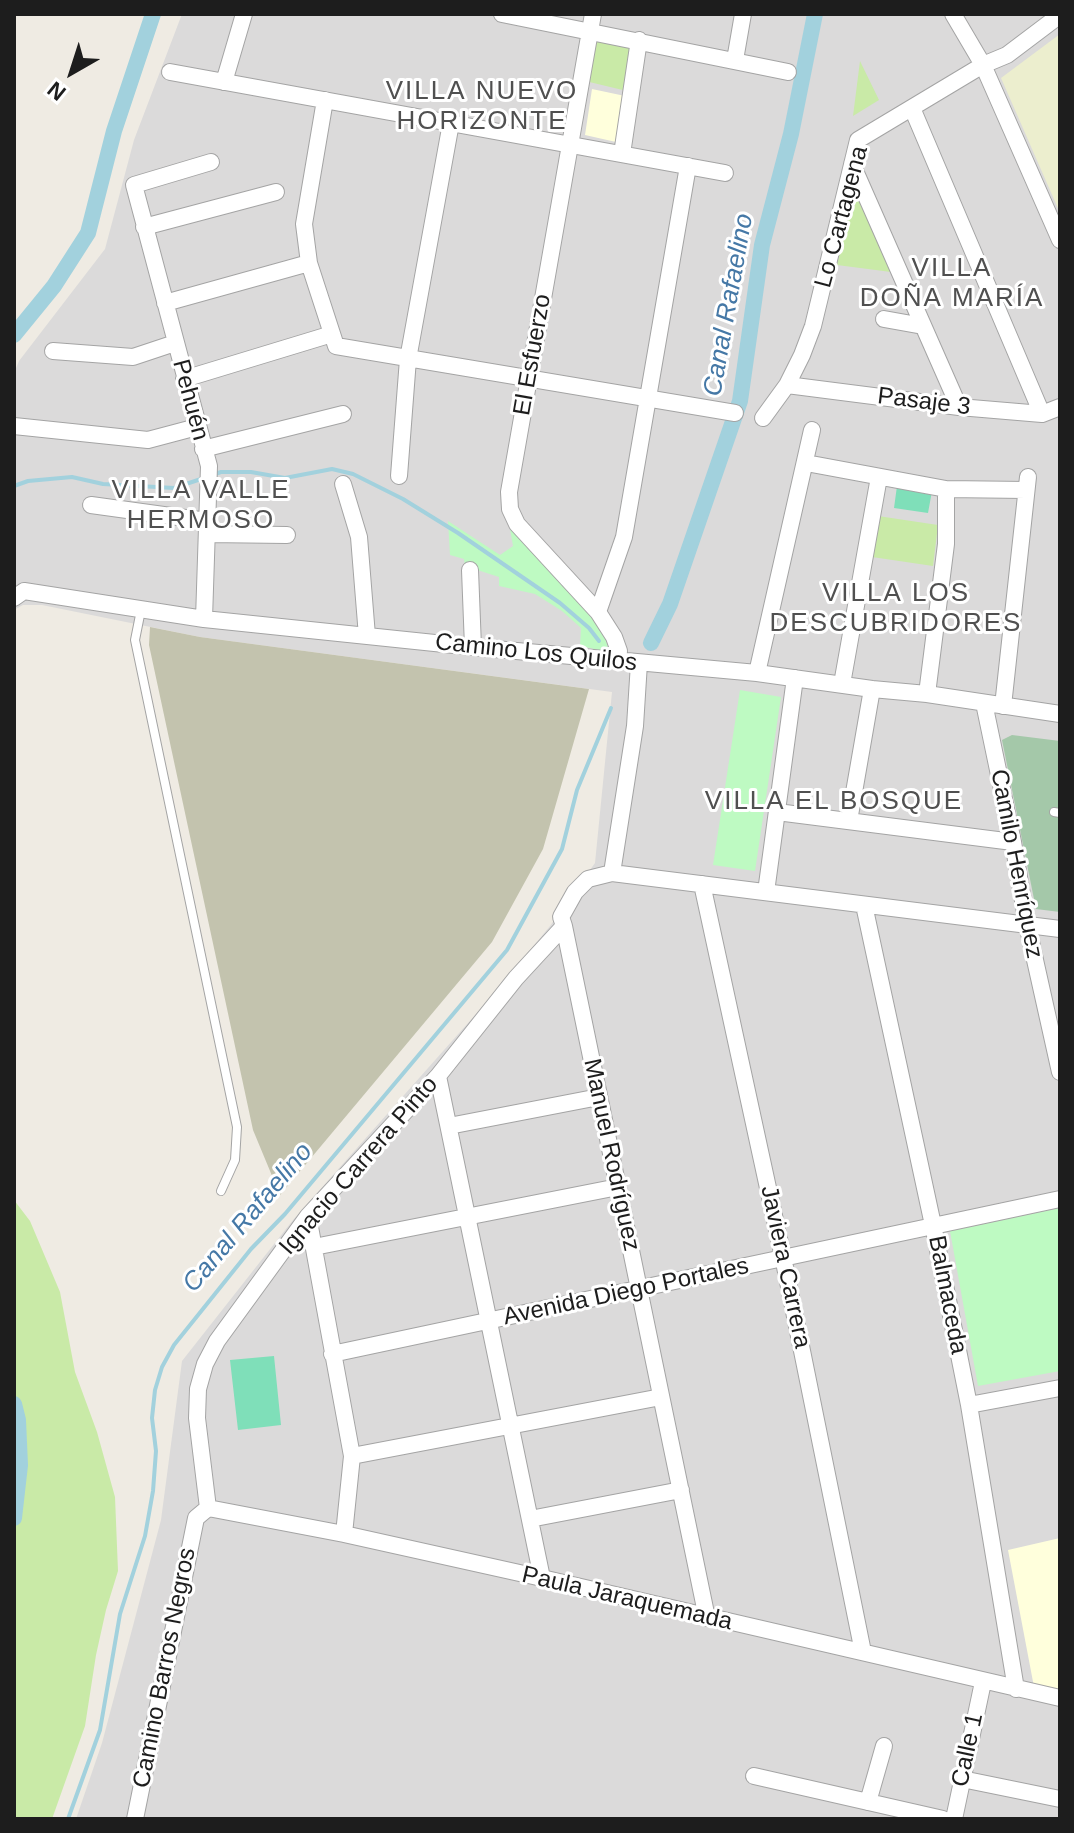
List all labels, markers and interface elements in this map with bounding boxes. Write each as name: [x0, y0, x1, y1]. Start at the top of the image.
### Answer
north arrow: [32, 32, 112, 112]
text: N: [43, 76, 71, 106]
district label: VILLA NUEVO HORIZONTE: [386, 76, 578, 138]
street label: Lo Cartagena: [809, 143, 875, 291]
water label: Canal Rafaelino: [698, 211, 760, 399]
district label: VILLA DOÑA MARÍA: [860, 253, 1044, 314]
street label: El Esfuerzo: [508, 292, 558, 418]
street label: Pehuén: [165, 356, 215, 444]
street label: Pasaje 3: [876, 382, 972, 422]
district label: VILLA VALLE HERMOSO: [111, 475, 291, 536]
district label: VILLA LOS DESCUBRIDORES: [770, 578, 1022, 640]
street label: Camino Los Quilos: [434, 628, 638, 678]
street label: Camilo Henríquez: [984, 767, 1048, 961]
district label: VILLA EL BOSQUE: [705, 786, 963, 818]
street label: Manuel Rodríguez: [577, 1056, 645, 1254]
street label: Ignacio Carrera Pinto: [274, 1071, 444, 1261]
water label: Canal Rafaelino: [177, 1137, 319, 1299]
street label: Javiera Carrera: [754, 1183, 816, 1351]
street label: Balmaceda: [921, 1233, 973, 1357]
street label: Avenida Diego Portales: [501, 1252, 751, 1332]
street label: Camino Barros Negros: [128, 1545, 202, 1791]
street label: Paula Jaraquemada: [519, 1561, 735, 1637]
street label: Calle 1: [946, 1710, 990, 1790]

